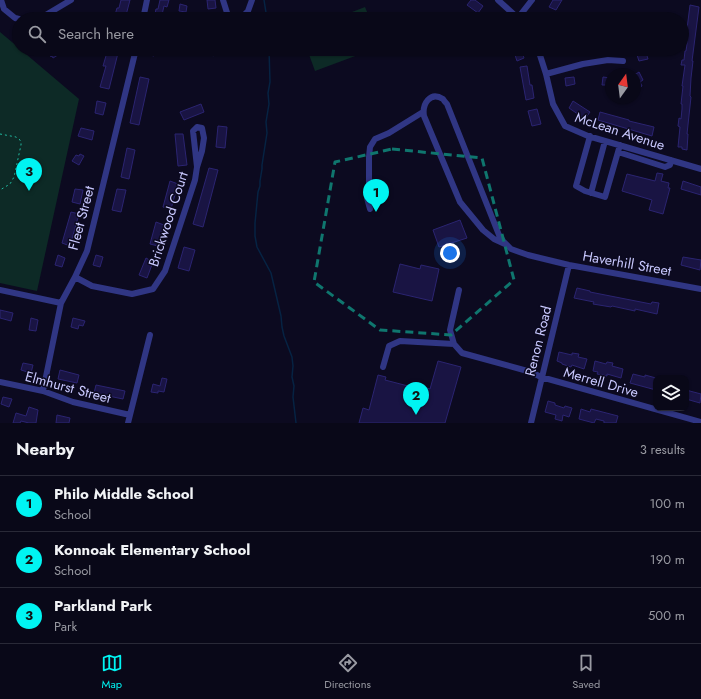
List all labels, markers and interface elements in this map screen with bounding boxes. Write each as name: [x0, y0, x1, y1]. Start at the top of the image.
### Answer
search box: [12, 12, 689, 56]
icon: search: [26, 23, 48, 45]
text: Search here: [58, 23, 134, 45]
north arrow: [605, 68, 641, 104]
street label: McLean Avenue: [572, 107, 668, 155]
pin: 3: [16, 158, 42, 191]
street label: Brickwood Court: [143, 168, 193, 269]
pin: 1: [363, 179, 389, 212]
street label: Fleet Street: [63, 183, 99, 252]
your location: [440, 243, 460, 263]
street label: Haverhill Street: [581, 245, 674, 281]
street label: Renon Road: [520, 304, 556, 378]
street label: Merrell Drive: [561, 362, 641, 402]
street label: Elmhurst Street: [23, 366, 114, 408]
map controls: [653, 375, 689, 411]
button: layers: [653, 375, 689, 411]
pin: 2: [403, 382, 429, 415]
text: Nearby: [16, 437, 74, 461]
text: 3 results: [640, 440, 685, 459]
text: Philo Middle School: [54, 483, 194, 505]
text: 1: [26, 494, 32, 513]
text: 100 m: [650, 494, 685, 513]
text: School: [54, 505, 91, 524]
text: Konnoak Elementary School: [54, 539, 250, 561]
text: 2: [25, 550, 33, 569]
text: 190 m: [650, 550, 685, 569]
text: School: [54, 561, 91, 580]
text: Parkland Park: [54, 595, 152, 617]
text: 3: [25, 606, 33, 625]
text: 500 m: [648, 606, 685, 625]
text: Park: [54, 617, 77, 636]
tab: Map: [101, 652, 123, 692]
tab: Directions: [324, 652, 371, 692]
tab: Saved: [572, 652, 600, 692]

